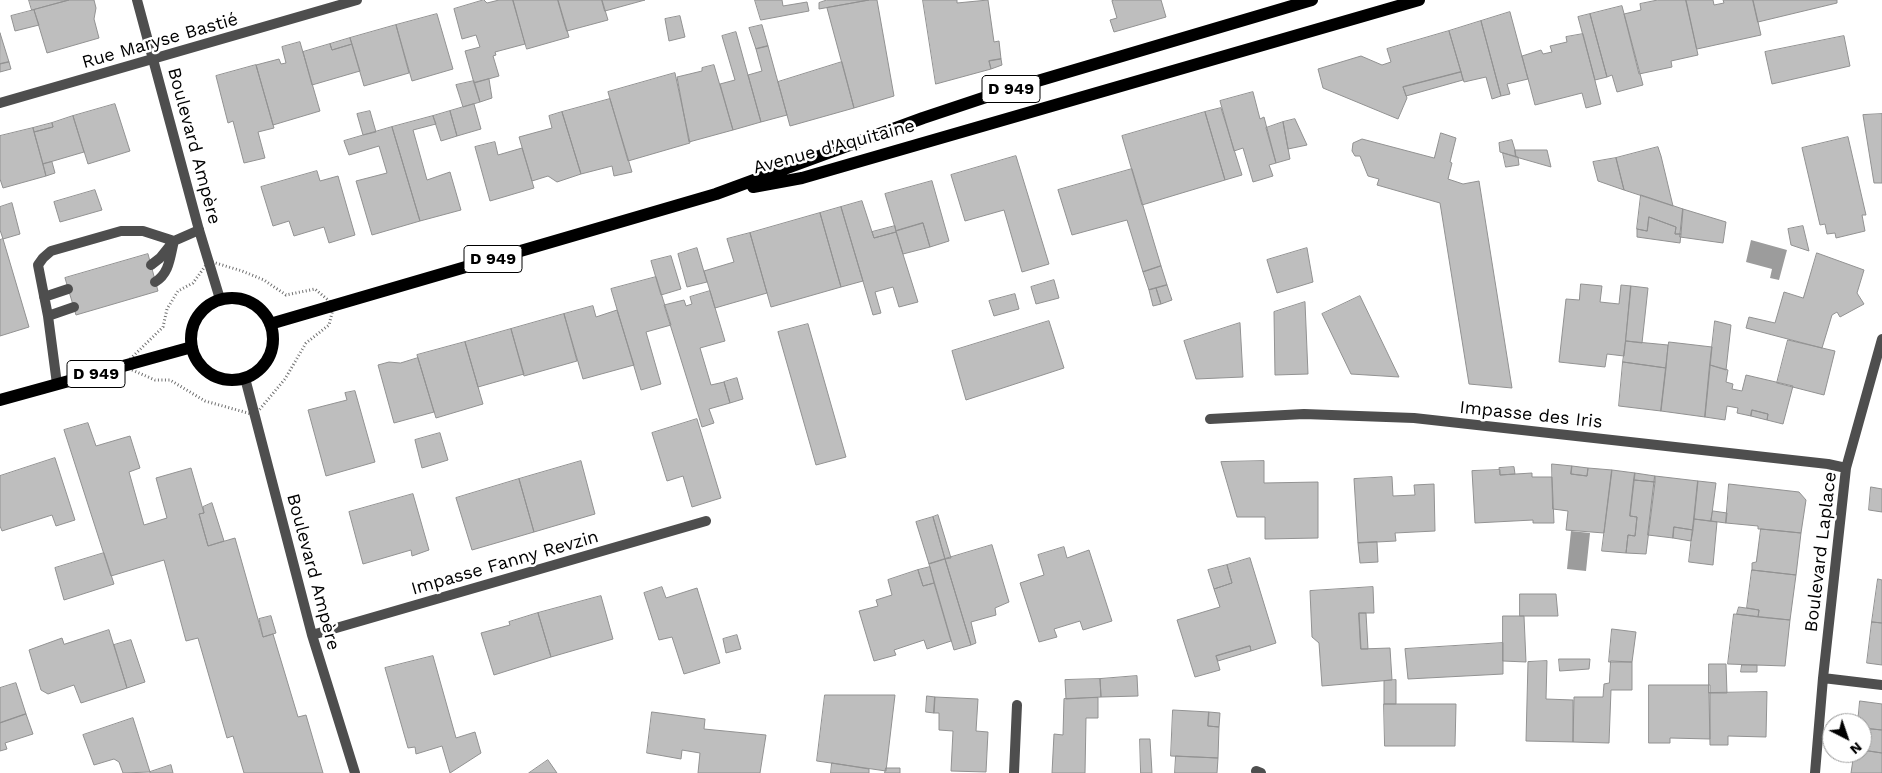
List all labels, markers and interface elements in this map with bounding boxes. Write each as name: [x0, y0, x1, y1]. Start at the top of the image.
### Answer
street label: Rue Maryse Bastié: [79, 8, 241, 74]
street label: Boulevard Ampère: [163, 65, 225, 227]
road number: D 949: [982, 76, 1040, 102]
street label: Avenue d'Aquitaine: [751, 115, 917, 179]
road number: D 949: [464, 245, 522, 272]
road number: D 949: [67, 360, 125, 388]
street label: Impasse des Iris: [1459, 397, 1603, 433]
street label: Boulevard Laplace: [1800, 471, 1842, 633]
street label: Boulevard Ampère: [282, 491, 344, 653]
street label: Impasse Fanny Revzin: [409, 526, 601, 600]
north arrow: [1822, 713, 1872, 763]
text: N: [1847, 739, 1865, 758]

